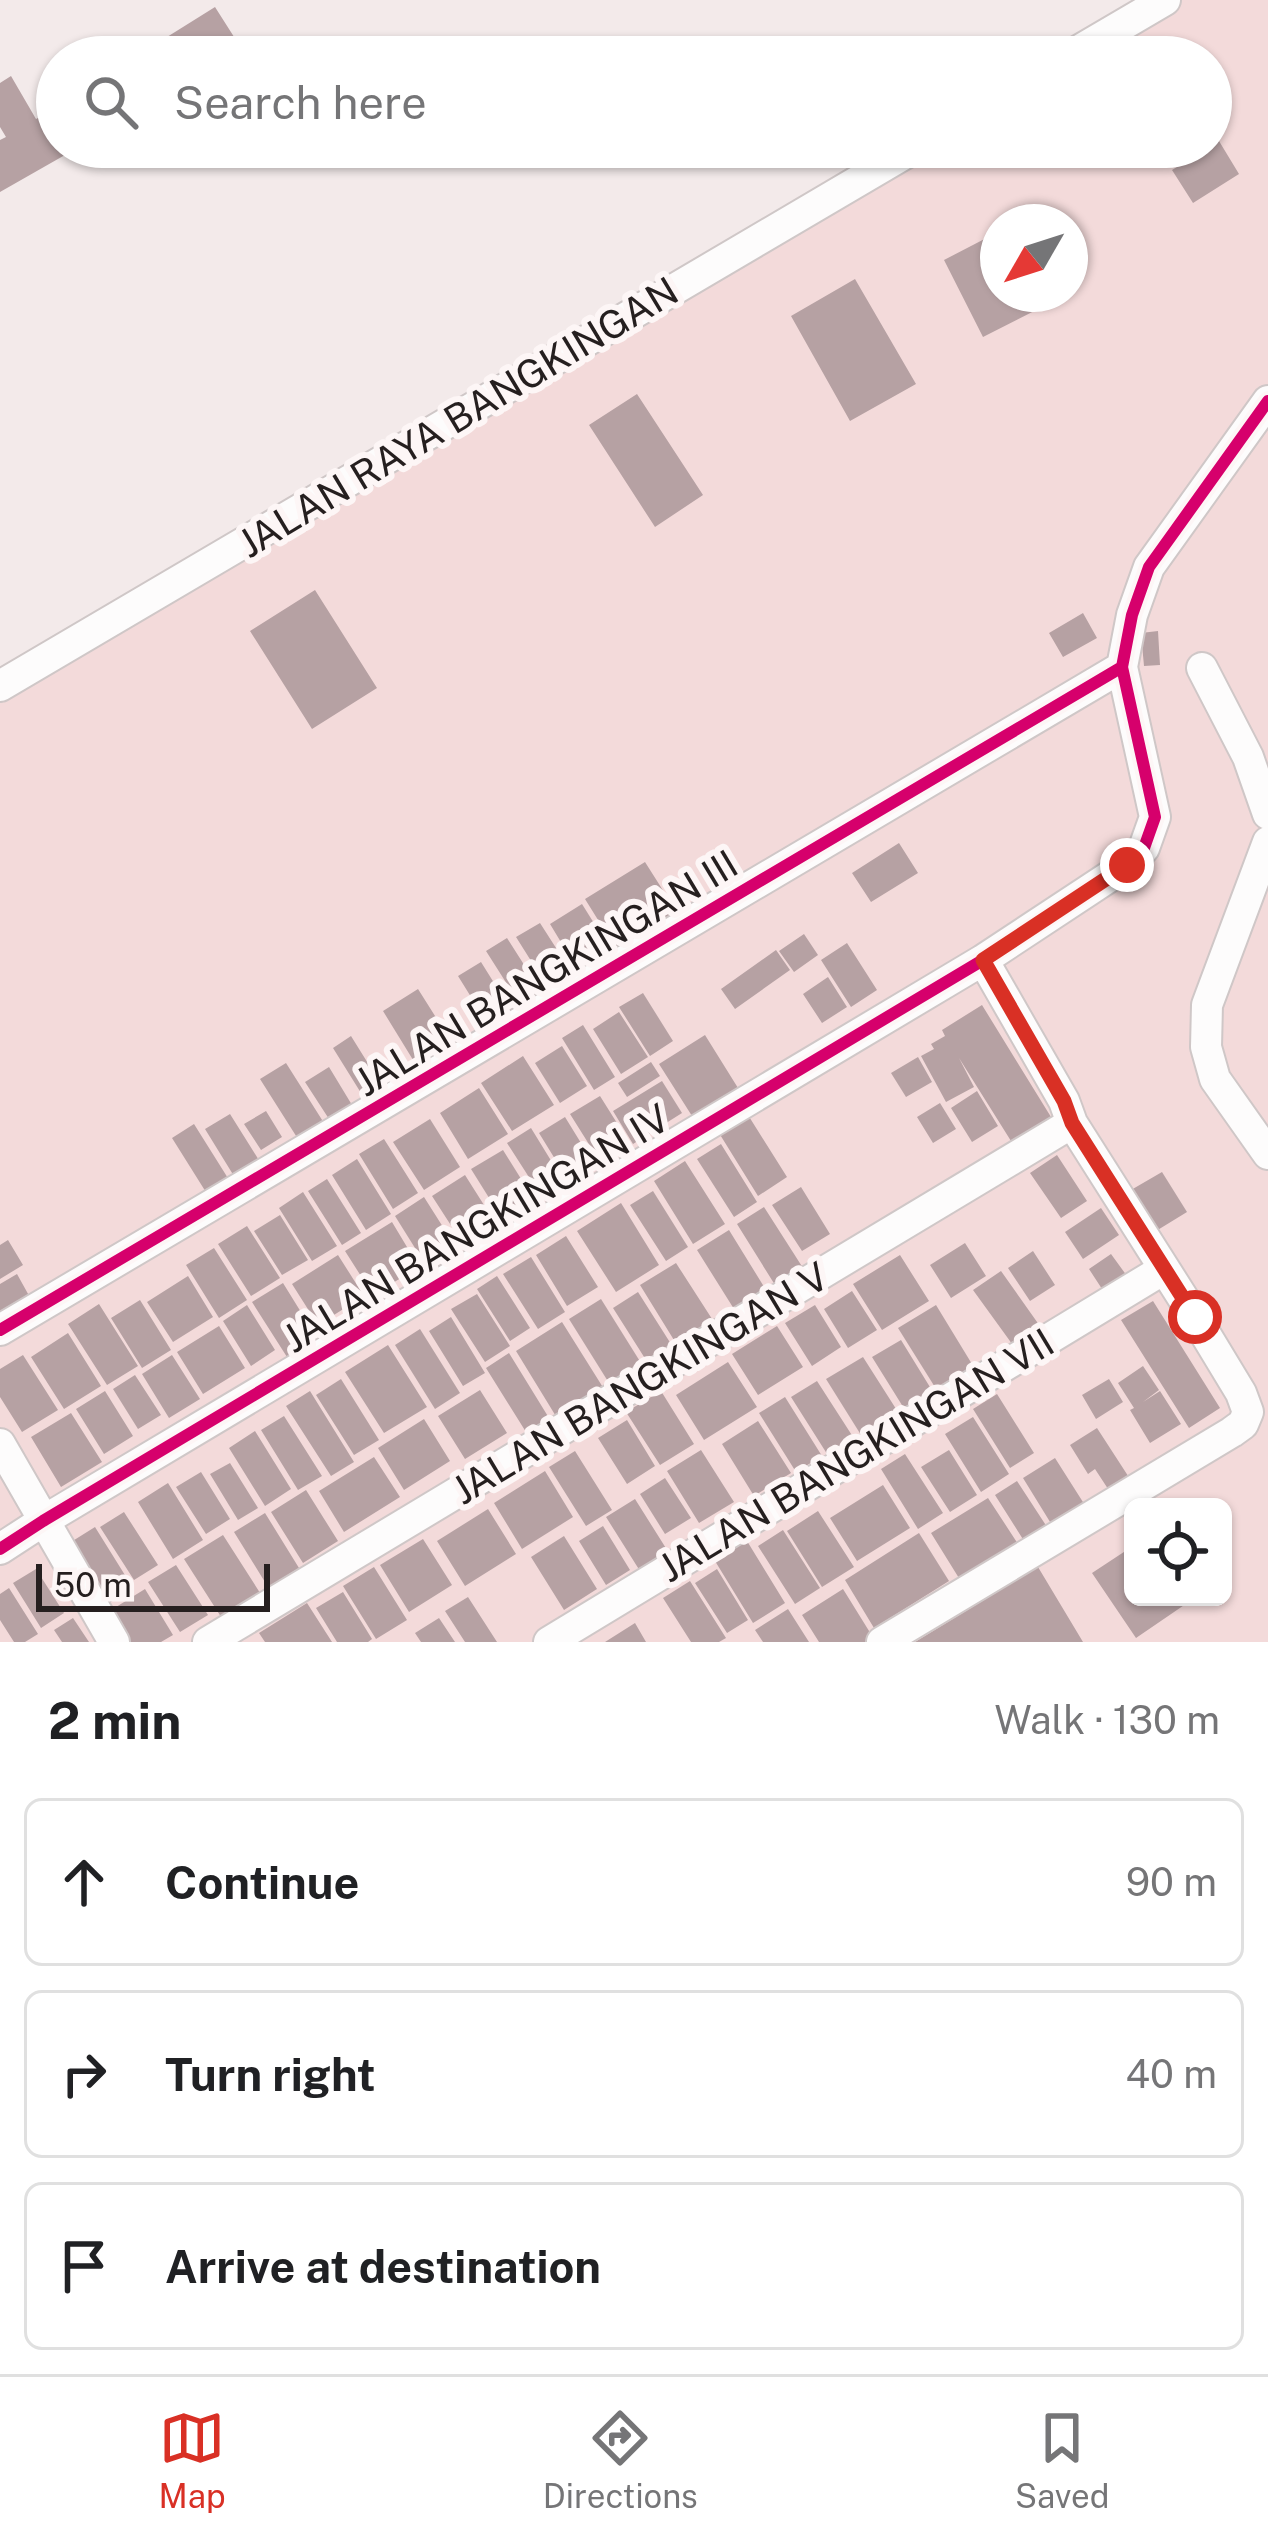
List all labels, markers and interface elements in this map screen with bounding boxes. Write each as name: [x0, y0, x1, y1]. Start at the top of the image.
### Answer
search box: [36, 36, 1232, 168]
icon: search: [78, 69, 144, 135]
text: Search here: [174, 76, 427, 129]
north arrow: [980, 204, 1088, 312]
street label: JALAN RAYA BANGKINGAN: [230, 267, 686, 567]
route end: [1100, 838, 1154, 892]
street label: JALAN BANGKINGAN III: [346, 840, 746, 1106]
street label: JALAN BANGKINGAN IV: [275, 1094, 677, 1362]
street label: JALAN BANGKINGAN V: [444, 1252, 836, 1514]
route start: [1168, 1290, 1222, 1344]
street label: JALAN BANGKINGAN VII: [650, 1319, 1062, 1591]
map controls: [1124, 1498, 1232, 1606]
button: locate: [1124, 1498, 1232, 1606]
scale bar: [36, 1558, 270, 1611]
text: 50 m: [54, 1566, 132, 1604]
text: 2 min: [48, 1691, 182, 1750]
text: Walk · 130 m: [995, 1697, 1220, 1743]
icon: ahead: [51, 1849, 117, 1915]
text: Continue: [165, 1856, 359, 1909]
text: 90 m: [1126, 1859, 1217, 1905]
icon: right: [51, 2041, 117, 2107]
text: Turn right: [165, 2048, 376, 2101]
text: 40 m: [1125, 2051, 1217, 2097]
icon: arrive: [51, 2233, 117, 2299]
text: Arrive at destination: [165, 2240, 601, 2293]
tab: Map: [159, 2405, 226, 2515]
tab: Directions: [543, 2405, 698, 2515]
tab: Saved: [1015, 2405, 1109, 2515]

